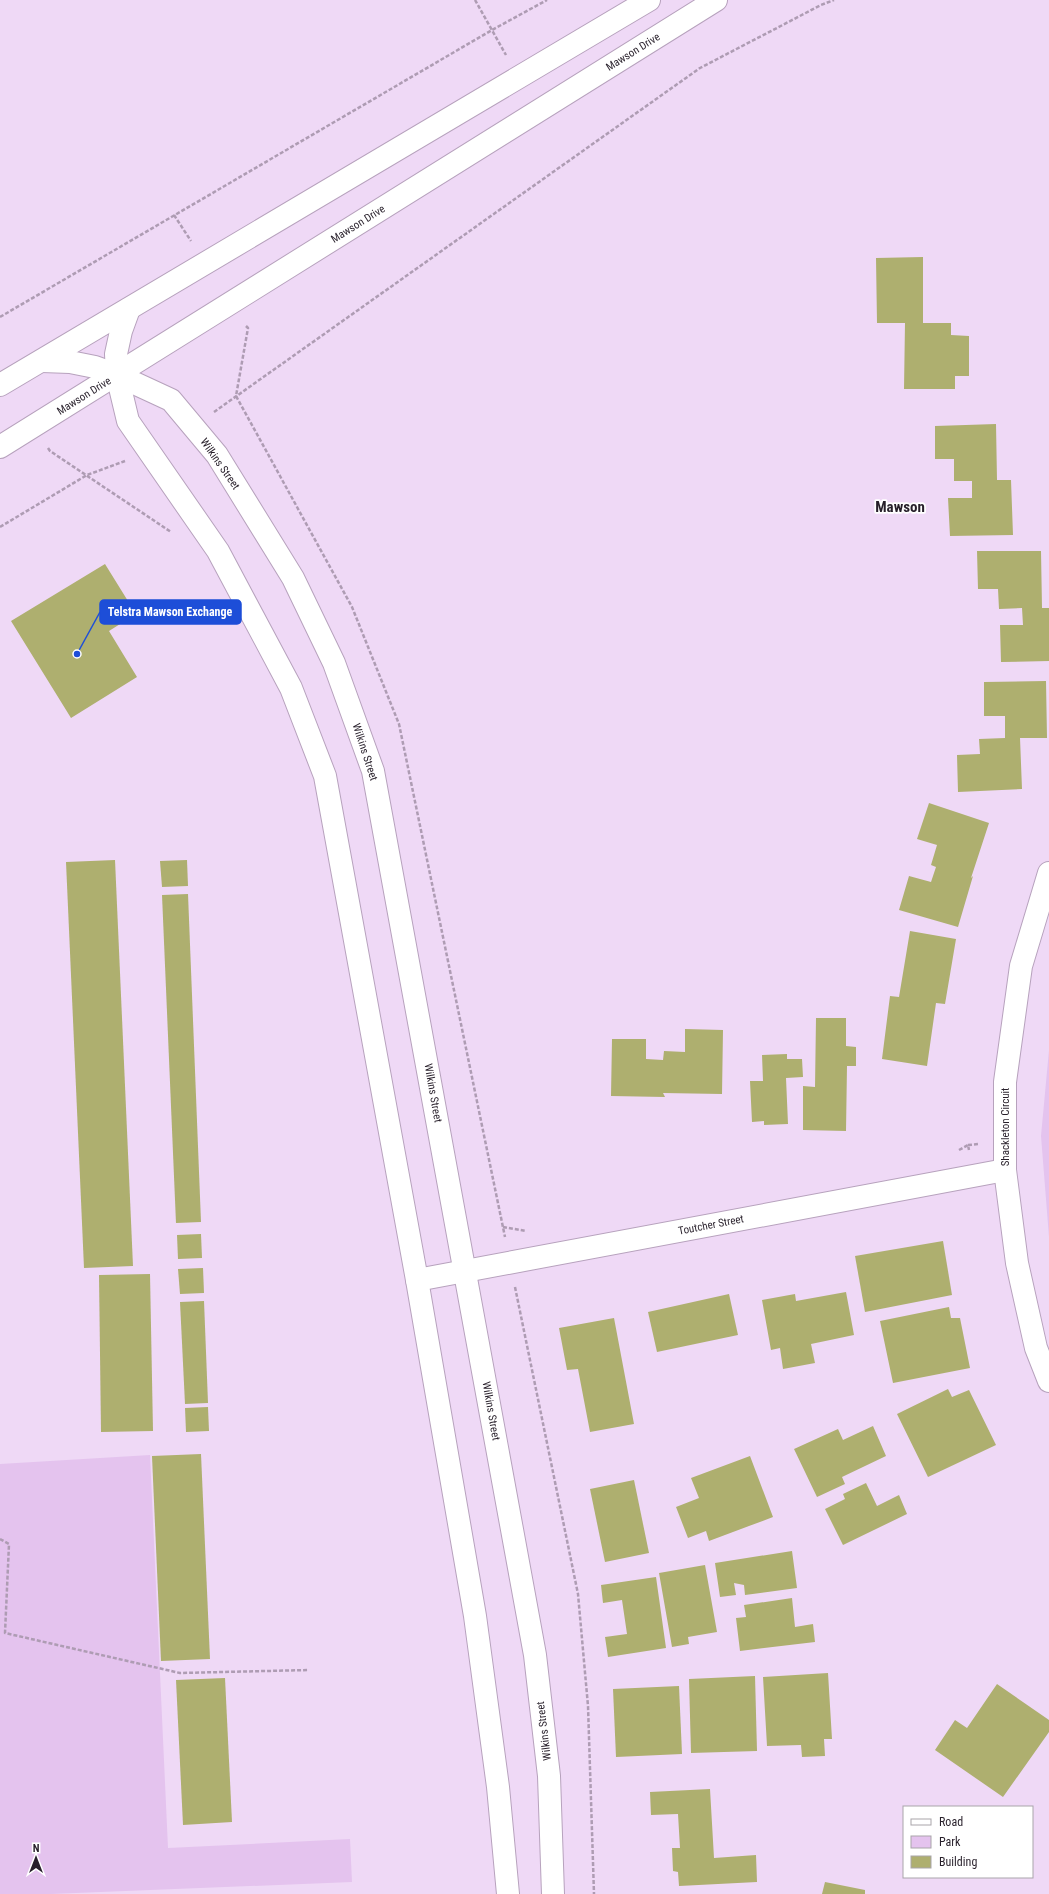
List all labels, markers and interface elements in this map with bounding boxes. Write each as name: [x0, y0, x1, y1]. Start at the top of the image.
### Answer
street label: Mawson Drive: [604, 30, 662, 74]
street label: Mawson Drive: [329, 202, 387, 246]
street label: Mawson Drive: [55, 374, 113, 418]
street label: Wilkins Street: [198, 436, 242, 492]
district label: Mawson: [875, 498, 925, 516]
callout: Telstra Mawson Exchange: [100, 600, 241, 624]
text: Telstra Mawson Exchange: [108, 605, 233, 619]
street label: Wilkins Street: [350, 722, 380, 782]
street label: Wilkins Street: [421, 1063, 445, 1123]
street label: Shackleton Circuit: [999, 1088, 1012, 1166]
street label: Toutcher Street: [677, 1212, 745, 1238]
street label: Wilkins Street: [479, 1381, 503, 1441]
street label: Wilkins Street: [534, 1701, 554, 1761]
legend: [903, 1806, 1033, 1878]
text: Road: [939, 1815, 963, 1829]
text: Park: [939, 1835, 961, 1849]
north arrow: [16, 1838, 56, 1878]
text: N: [33, 1842, 40, 1855]
text: Building: [939, 1855, 977, 1869]

